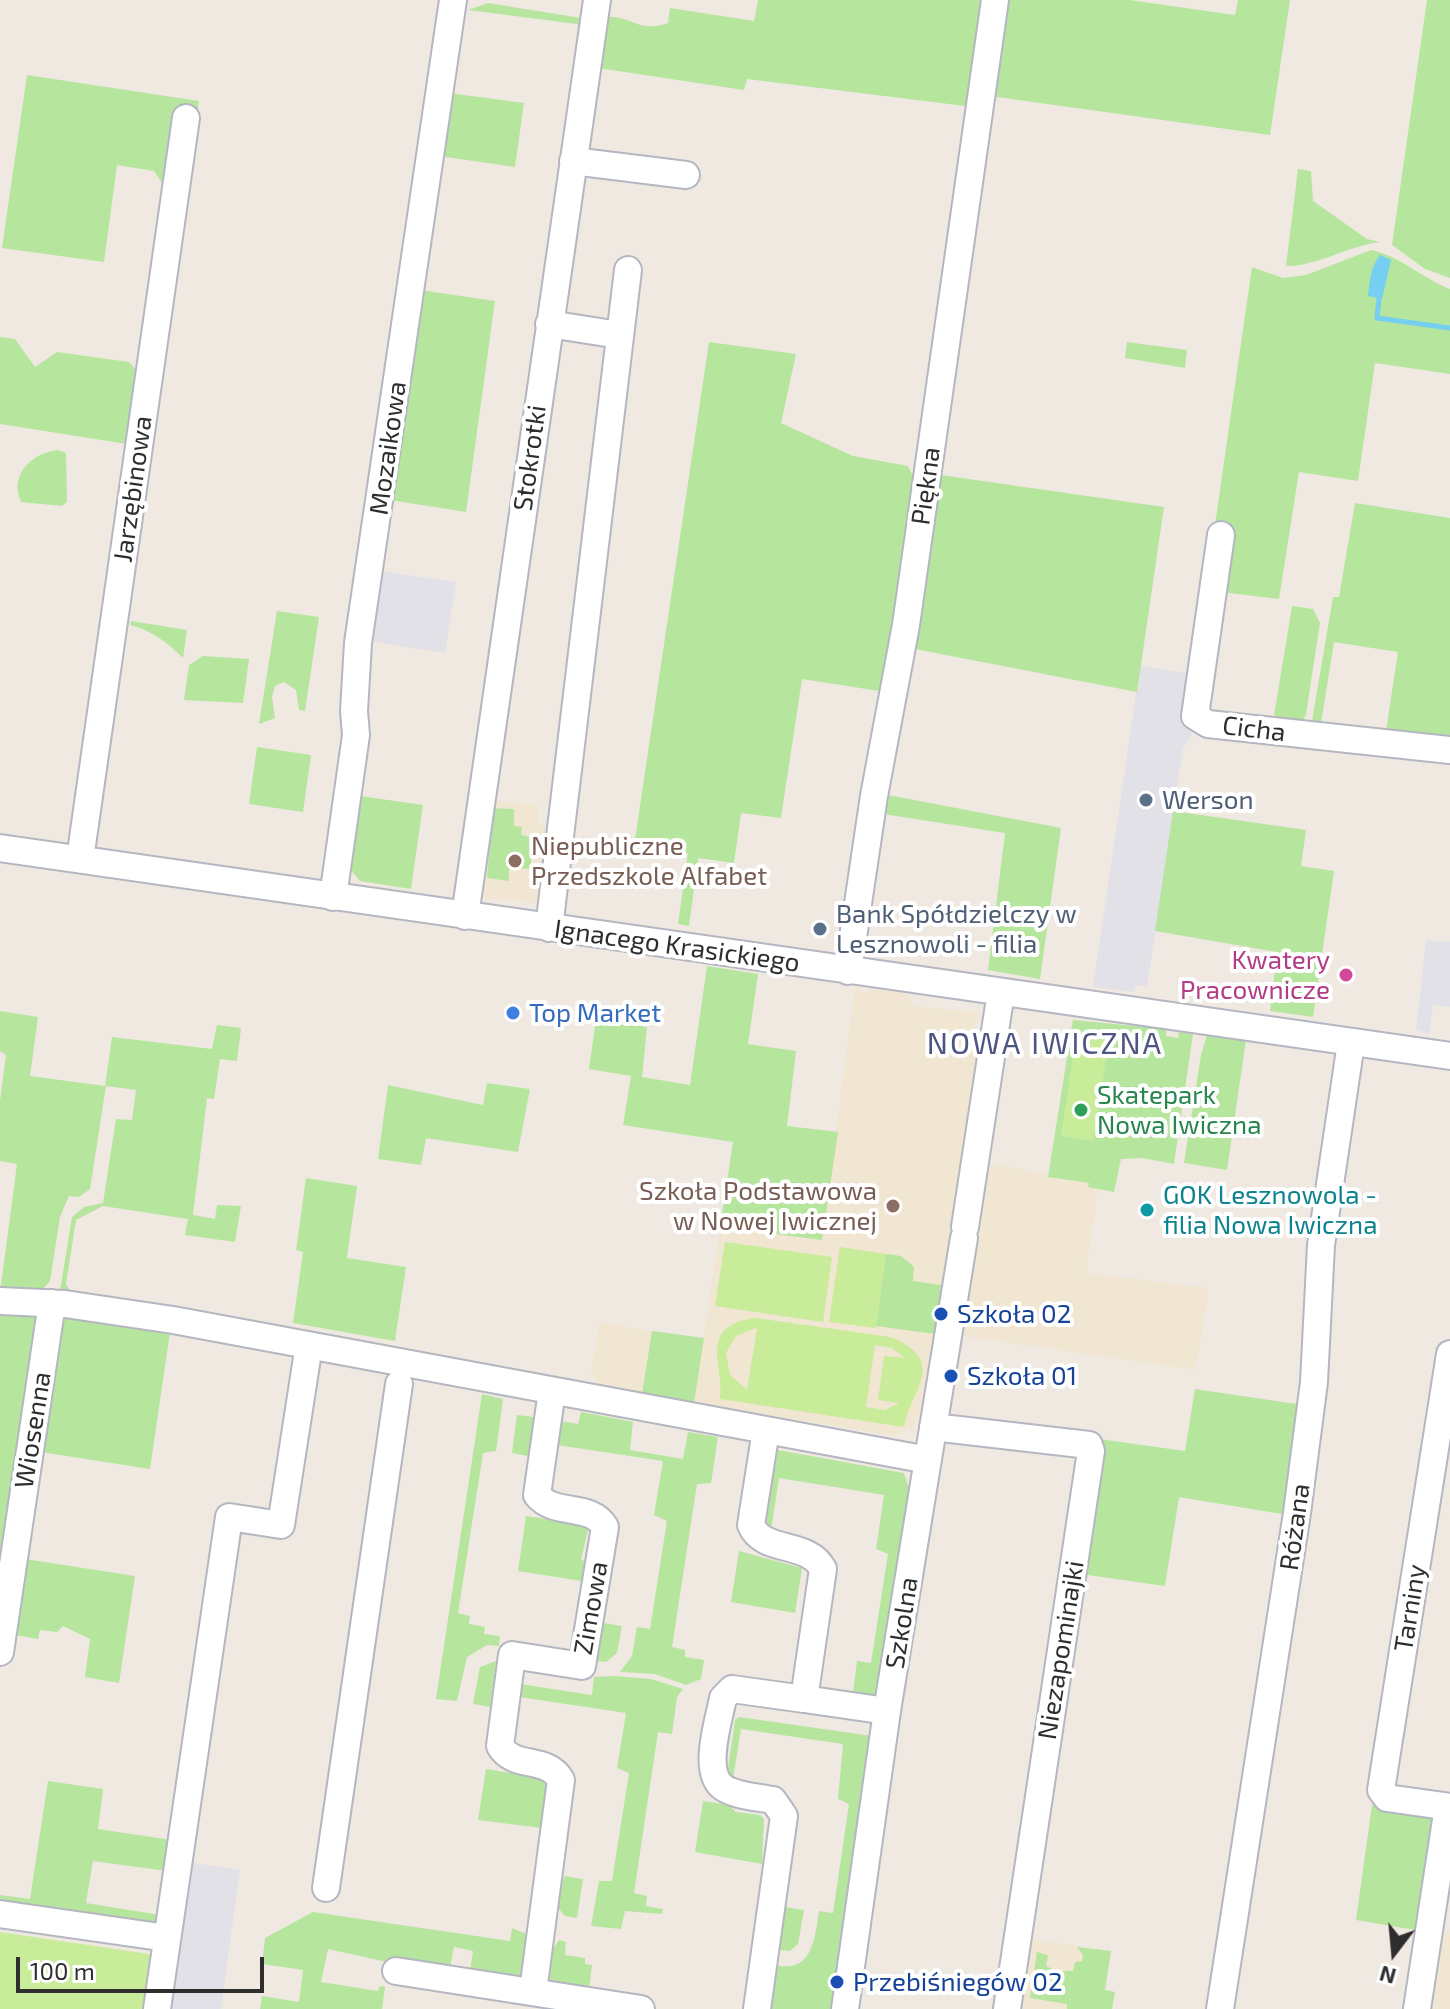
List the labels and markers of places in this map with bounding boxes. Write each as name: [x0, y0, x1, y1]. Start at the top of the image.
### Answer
place label: Werson: [1162, 784, 1254, 816]
marker: Werson: [1137, 791, 1155, 809]
place label: Niepubliczne Przedszkole Alfabet: [531, 830, 767, 892]
marker: Niepubliczne Przedszkole Alfabet: [506, 852, 524, 870]
place label: Bank Spółdzielczy w Lesznowoli - filia: [836, 898, 1077, 960]
marker: Bank Spółdzielczy w Lesznowoli - filia: [811, 920, 829, 938]
place label: Kwatery Pracownicze: [1180, 944, 1330, 1006]
marker: Kwatery Pracownicze: [1337, 966, 1355, 984]
place label: Top Market: [529, 997, 661, 1029]
marker: Top Market: [504, 1004, 522, 1022]
place label: Skatepark Nowa Iwiczna: [1097, 1079, 1261, 1140]
marker: Skatepark Nowa Iwiczna: [1072, 1101, 1090, 1119]
place label: Szkoła Podstawowa w Nowej Iwicznej: [639, 1175, 877, 1236]
place label: GOK Lesznowola - filia Nowa Iwiczna: [1163, 1179, 1377, 1240]
marker: Szkoła Podstawowa w Nowej Iwicznej: [884, 1197, 902, 1215]
marker: GOK Lesznowola - filia Nowa Iwiczna: [1138, 1201, 1156, 1219]
place label: Szkoła 02: [957, 1298, 1071, 1330]
marker: Szkoła 02: [932, 1305, 950, 1323]
place label: Szkoła 01: [967, 1360, 1077, 1392]
marker: Szkoła 01: [942, 1367, 960, 1385]
place label: Przebiśniegów 02: [853, 1966, 1063, 1998]
marker: Przebiśniegów 02: [828, 1973, 846, 1991]

